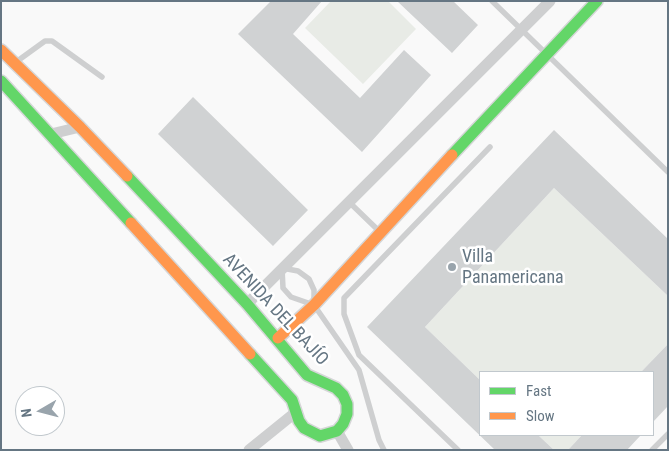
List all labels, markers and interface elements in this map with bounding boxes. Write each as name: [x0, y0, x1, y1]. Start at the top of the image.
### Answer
place label: Villa Panamericana: [462, 246, 564, 288]
street label: AVENIDA DEL BAJÍO: [218, 250, 332, 370]
marker: Villa Panamericana: [446, 261, 458, 273]
legend: [479, 371, 654, 436]
text: Fast: [526, 382, 551, 400]
north arrow: [15, 386, 65, 436]
text: Slow: [526, 407, 555, 425]
text: N: [18, 408, 35, 418]

